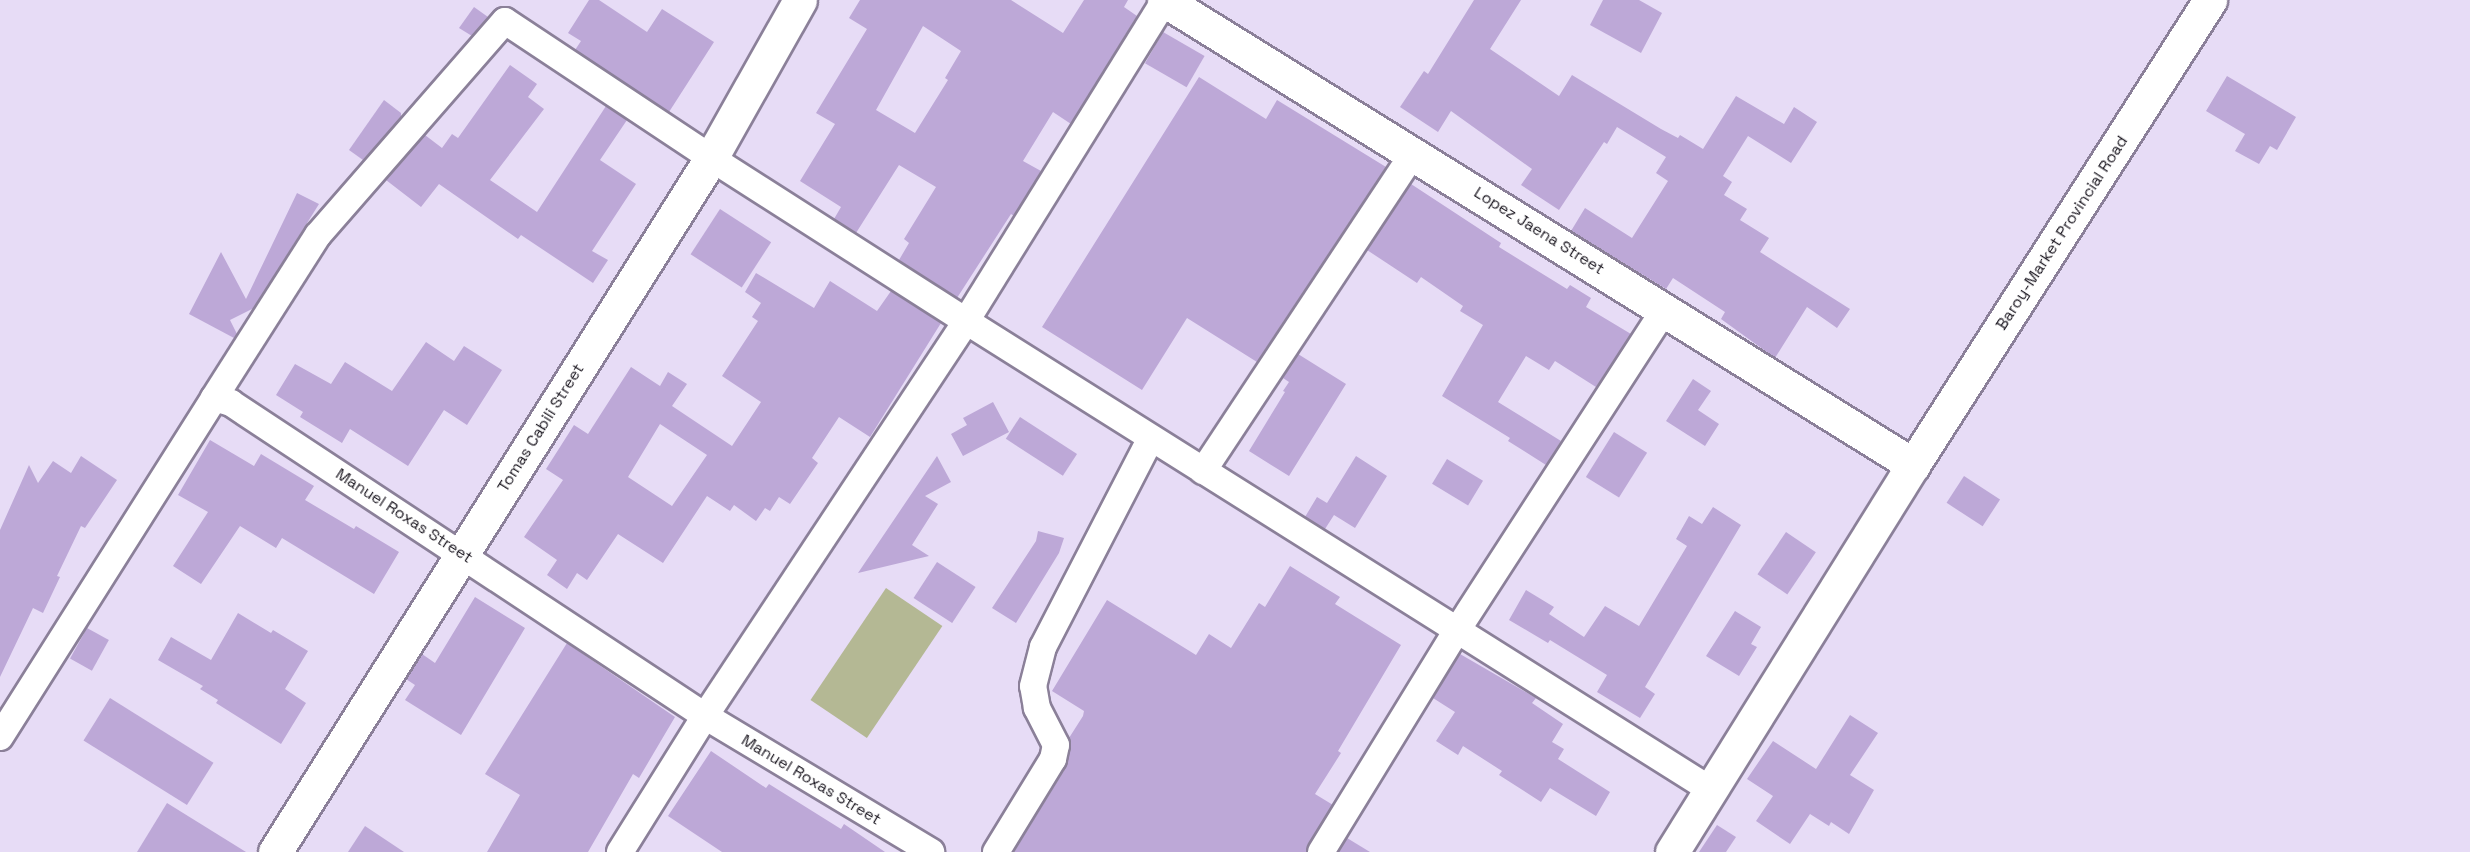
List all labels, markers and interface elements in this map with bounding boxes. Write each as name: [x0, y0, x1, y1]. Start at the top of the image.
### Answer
street label: Baroy-Market Provincial Road: [1992, 132, 2132, 334]
street label: Lopez Jaena Street: [1470, 183, 1608, 279]
street label: Tomas Cabili Street: [494, 360, 588, 496]
street label: Manuel Roxas Street: [332, 465, 476, 567]
street label: Manuel Roxas Street: [738, 731, 884, 829]

